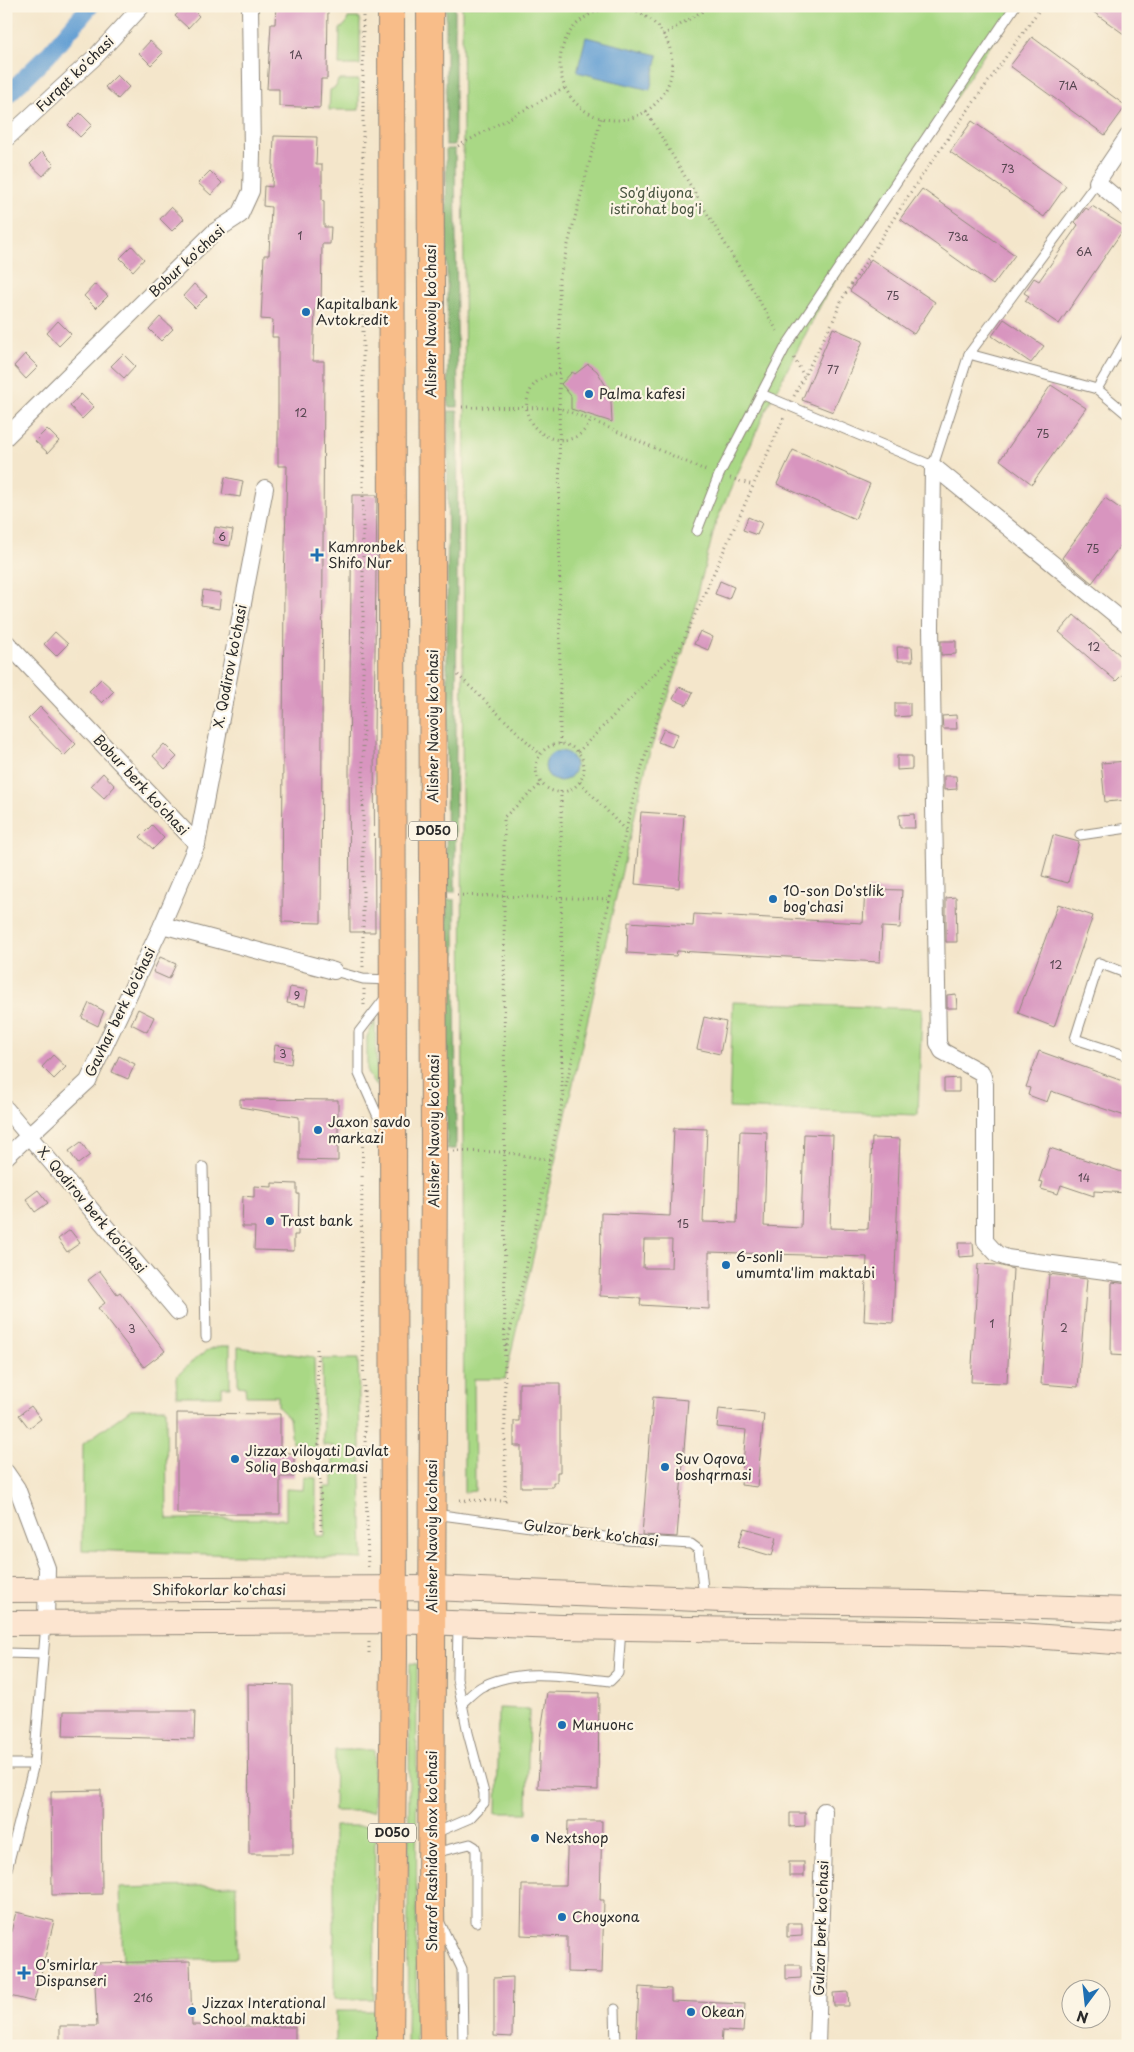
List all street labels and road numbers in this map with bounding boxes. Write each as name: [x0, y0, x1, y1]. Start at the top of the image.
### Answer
street label: Furqat ko'chasi: [31, 31, 118, 116]
street label: Bobur ko'chasi: [144, 220, 229, 302]
street label: Alisher Navoiy ko'chasi: [420, 244, 441, 398]
street label: X. Qodirov ko'chasi: [207, 602, 252, 729]
street label: Alisher Navoiy ko'chasi: [422, 649, 443, 803]
street label: Bobur berk ko'chasi: [89, 729, 194, 840]
road number: D050: [409, 821, 457, 840]
street label: Gavhar berk ko'chasi: [79, 943, 160, 1080]
street label: Alisher Navoiy ko'chasi: [423, 1054, 444, 1208]
street label: X. Qodirov berk ko'chasi: [33, 1142, 152, 1278]
street label: Alisher Navoiy ko'chasi: [421, 1459, 442, 1613]
street label: Gulzor berk ko'chasi: [522, 1514, 660, 1551]
street label: Shifokorlar ko'chasi: [152, 1579, 286, 1600]
street label: Sharof Rashidov shox ko'chasi: [421, 1750, 442, 1952]
road number: D050: [368, 1824, 416, 1842]
street label: Gulzor berk ko'chasi: [808, 1860, 833, 1996]

